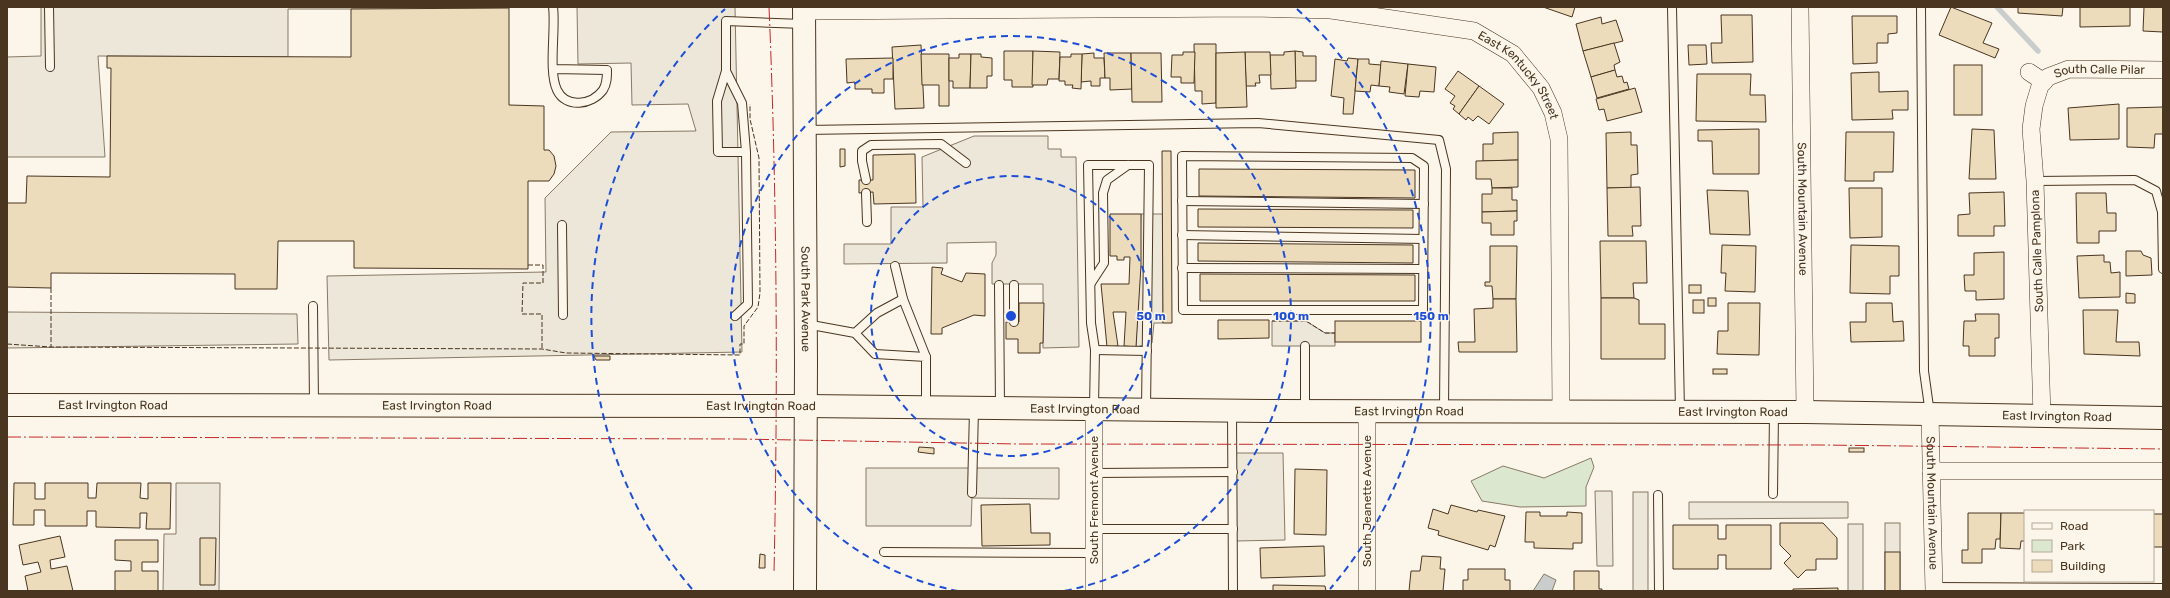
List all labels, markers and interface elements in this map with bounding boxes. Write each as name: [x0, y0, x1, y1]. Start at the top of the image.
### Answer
street label: East Kentucky Street: [1475, 28, 1561, 121]
street label: South Calle Pilar: [2052, 62, 2145, 81]
street label: South Mountain Avenue: [1795, 142, 1810, 276]
street label: South Calle Pamplona: [2028, 190, 2046, 312]
street label: South Park Avenue: [798, 246, 813, 352]
centre of rings: [1004, 309, 1018, 323]
text: 50 m: [1136, 309, 1166, 323]
text: 100 m: [1273, 309, 1309, 323]
text: 150 m: [1413, 309, 1449, 323]
street label: East Irvington Road: [58, 398, 168, 412]
street label: East Irvington Road: [382, 398, 492, 413]
street label: East Irvington Road: [706, 399, 816, 413]
street label: East Irvington Road: [1030, 401, 1140, 417]
street label: East Irvington Road: [1354, 404, 1464, 418]
street label: East Irvington Road: [1678, 405, 1788, 419]
street label: East Irvington Road: [2002, 408, 2112, 424]
street label: South Fremont Avenue: [1087, 435, 1101, 564]
street label: South Jeanette Avenue: [1360, 435, 1374, 567]
street label: South Mountain Avenue: [1924, 436, 1941, 570]
legend: [2024, 510, 2154, 582]
text: Road: [2060, 519, 2088, 533]
text: Park: [2060, 539, 2086, 553]
text: Building: [2060, 559, 2106, 573]

